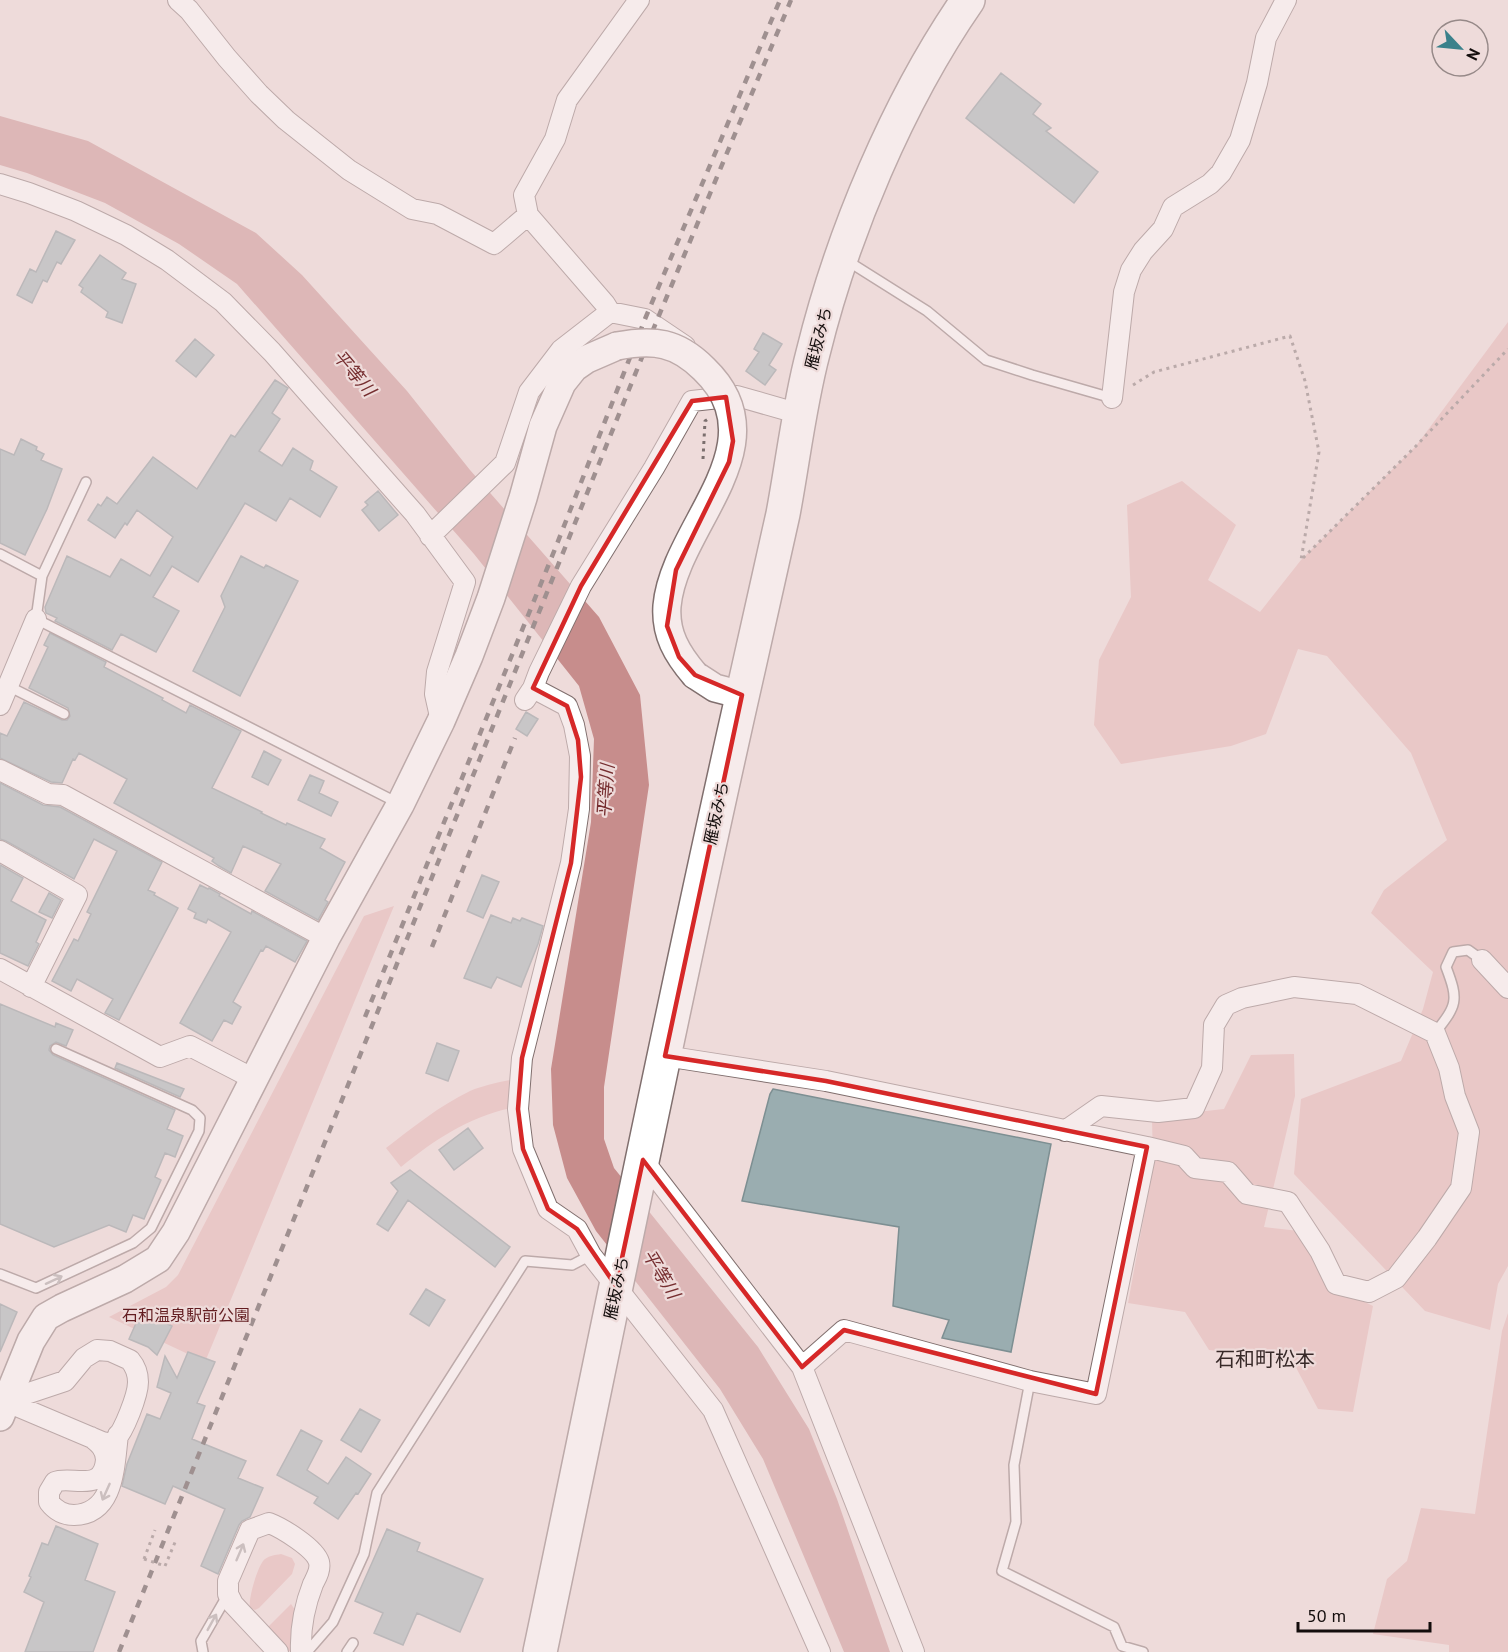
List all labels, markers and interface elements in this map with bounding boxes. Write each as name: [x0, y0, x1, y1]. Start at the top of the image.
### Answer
north arrow: [1430, 18, 1490, 78]
text: N: [1462, 45, 1485, 64]
street label: 雁坂みち: [801, 305, 835, 371]
water label: 平等川: [328, 345, 382, 402]
water label: 平等川: [592, 761, 619, 819]
street label: 雁坂みち: [700, 780, 732, 846]
water label: 平等川: [638, 1245, 686, 1305]
street label: 雁坂みち: [600, 1255, 632, 1321]
one-way arrow: [45, 1273, 63, 1285]
park label: 石和温泉駅前公園: [122, 1305, 250, 1325]
district label: 石和町松本: [1215, 1346, 1315, 1372]
one-way arrow: [100, 1482, 111, 1501]
one-way arrow: [235, 1544, 247, 1562]
scale bar: [1298, 1595, 1430, 1633]
text: 50 m: [1307, 1604, 1346, 1627]
one-way arrow: [207, 1614, 218, 1632]

